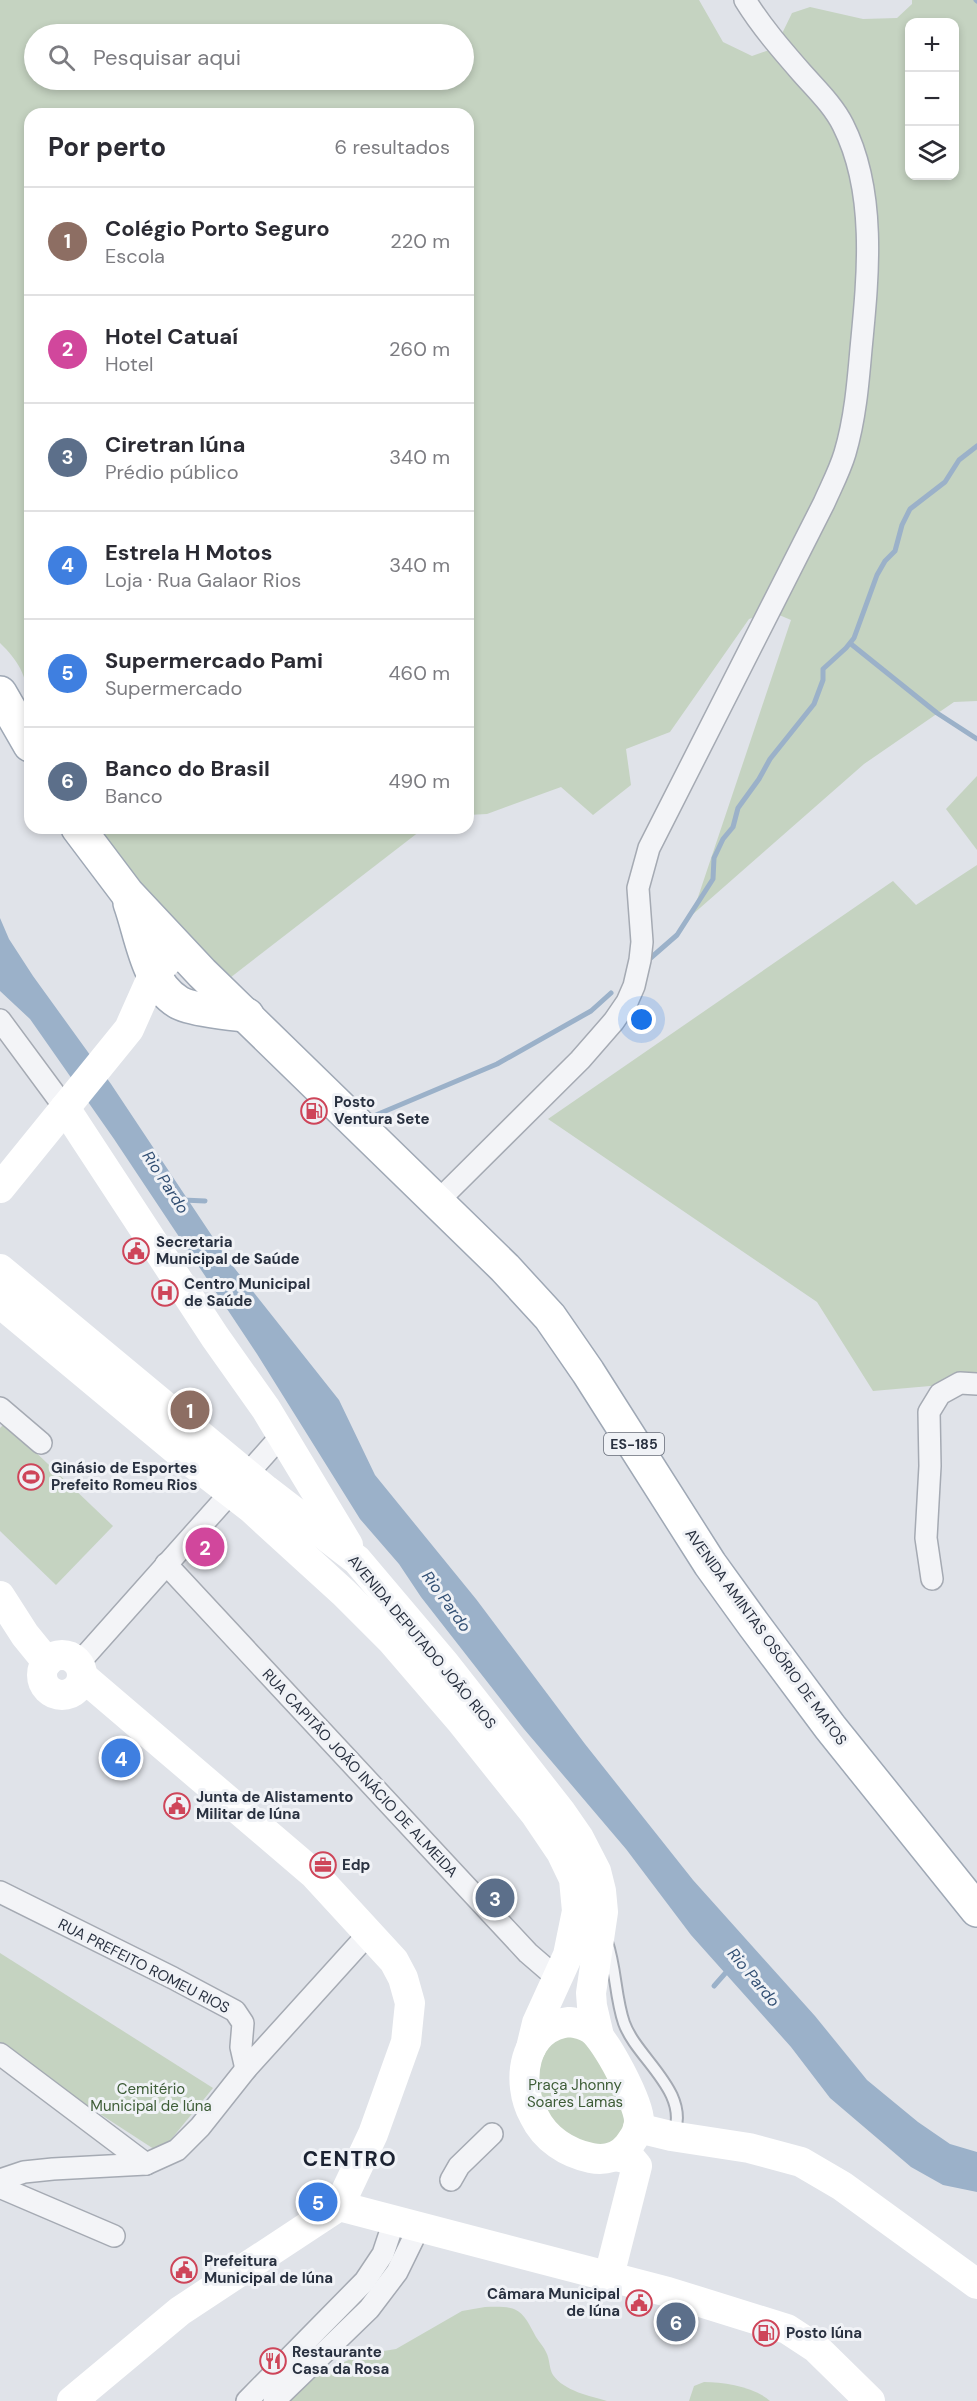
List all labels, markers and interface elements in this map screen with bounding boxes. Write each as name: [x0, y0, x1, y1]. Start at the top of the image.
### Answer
map controls: [905, 18, 959, 180]
button: +: [905, 18, 959, 72]
search box: [24, 24, 474, 90]
icon: search: [45, 41, 78, 74]
text: Pesquisar aqui: [93, 43, 241, 72]
button: −: [905, 72, 959, 126]
button: layers: [905, 126, 959, 180]
text: Por perto: [48, 130, 166, 164]
text: 6 resultados: [335, 134, 450, 160]
text: Colégio Porto Seguro: [105, 214, 330, 243]
text: 1: [64, 228, 71, 254]
text: 220 m: [390, 228, 450, 254]
text: Escola: [105, 243, 165, 269]
text: Hotel Catuaí: [105, 322, 238, 351]
text: 2: [62, 336, 73, 362]
text: 260 m: [389, 336, 450, 362]
text: Hotel: [105, 351, 153, 377]
text: Ciretran Iúna: [105, 430, 245, 459]
text: 3: [61, 444, 74, 470]
text: 340 m: [389, 444, 450, 470]
text: Prédio público: [105, 459, 239, 485]
text: Estrela H Motos: [105, 538, 272, 567]
text: 4: [61, 552, 74, 578]
text: 340 m: [389, 552, 450, 578]
text: Loja · Rua Galaor Rios: [105, 567, 301, 593]
text: Supermercado Pami: [105, 646, 323, 675]
text: 5: [61, 660, 74, 686]
text: 460 m: [388, 660, 450, 686]
text: Supermercado: [105, 675, 242, 701]
text: Banco do Brasil: [105, 754, 270, 783]
text: 6: [61, 768, 74, 794]
text: 490 m: [388, 768, 450, 794]
text: Banco: [105, 783, 163, 809]
your location: [627, 1005, 656, 1034]
place label: Posto Ventura Sete: [334, 1092, 429, 1129]
fuel station icon: Posto Ventura Sete: [299, 1096, 329, 1126]
water label: Rio Pardo: [137, 1147, 194, 1218]
place label: Secretaria Municipal de Saúde: [156, 1232, 300, 1269]
public building icon: Secretaria Municipal de Saúde: [121, 1236, 151, 1266]
place label: Centro Municipal de Saúde: [184, 1274, 310, 1311]
hospital icon: Centro Municipal de Saúde: [150, 1278, 180, 1308]
pin: 1: [170, 1388, 210, 1432]
road number: ES-185: [604, 1433, 664, 1455]
place label: Ginásio de Esportes Prefeito Romeu Rios: [51, 1458, 197, 1495]
sports icon: Ginásio de Esportes Prefeito Romeu Rios: [16, 1462, 46, 1492]
pin: 2: [186, 1524, 224, 1570]
street label: AVENIDA AMINTAS OSÓRIO DE MATOS: [681, 1525, 852, 1750]
street label: AVENIDA DEPUTADO JOÃO RIOS: [343, 1551, 501, 1733]
water label: Rio Pardo: [417, 1566, 476, 1636]
street label: RUA CAPITÃO JOÃO INÁCIO DE ALMEIDA: [258, 1664, 462, 1882]
pin: 4: [102, 1736, 140, 1780]
place label: Junta de Alistamento Militar de Iúna: [196, 1787, 353, 1824]
public building icon: Junta de Alistamento Militar de Iúna: [162, 1791, 192, 1821]
office icon: Edp: [308, 1850, 338, 1880]
place label: Edp: [342, 1855, 371, 1875]
pin: 3: [476, 1876, 514, 1920]
street label: RUA PREFEITO ROMEU RIOS: [55, 1914, 233, 2018]
water label: Rio Pardo: [723, 1943, 784, 2011]
park label: Praça Jhonny Soares Lamas: [527, 2075, 623, 2112]
park label: Cemitério Municipal de Iúna: [90, 2079, 212, 2116]
district label: CENTRO: [303, 2145, 397, 2173]
pin: 5: [298, 2180, 338, 2224]
place label: Prefeitura Municipal de Iúna: [204, 2251, 333, 2288]
public building icon: Prefeitura Municipal de Iúna: [169, 2255, 199, 2285]
place label: Câmara Municipal de Iúna: [487, 2284, 620, 2321]
public building icon: Câmara Municipal de Iúna: [624, 2288, 654, 2318]
pin: 6: [656, 2300, 696, 2344]
fuel station icon: Posto Iúna: [751, 2318, 781, 2348]
place label: Posto Iúna: [786, 2323, 862, 2343]
place label: Restaurante Casa da Rosa: [292, 2342, 389, 2379]
restaurant icon: Restaurante Casa da Rosa: [258, 2346, 288, 2376]

